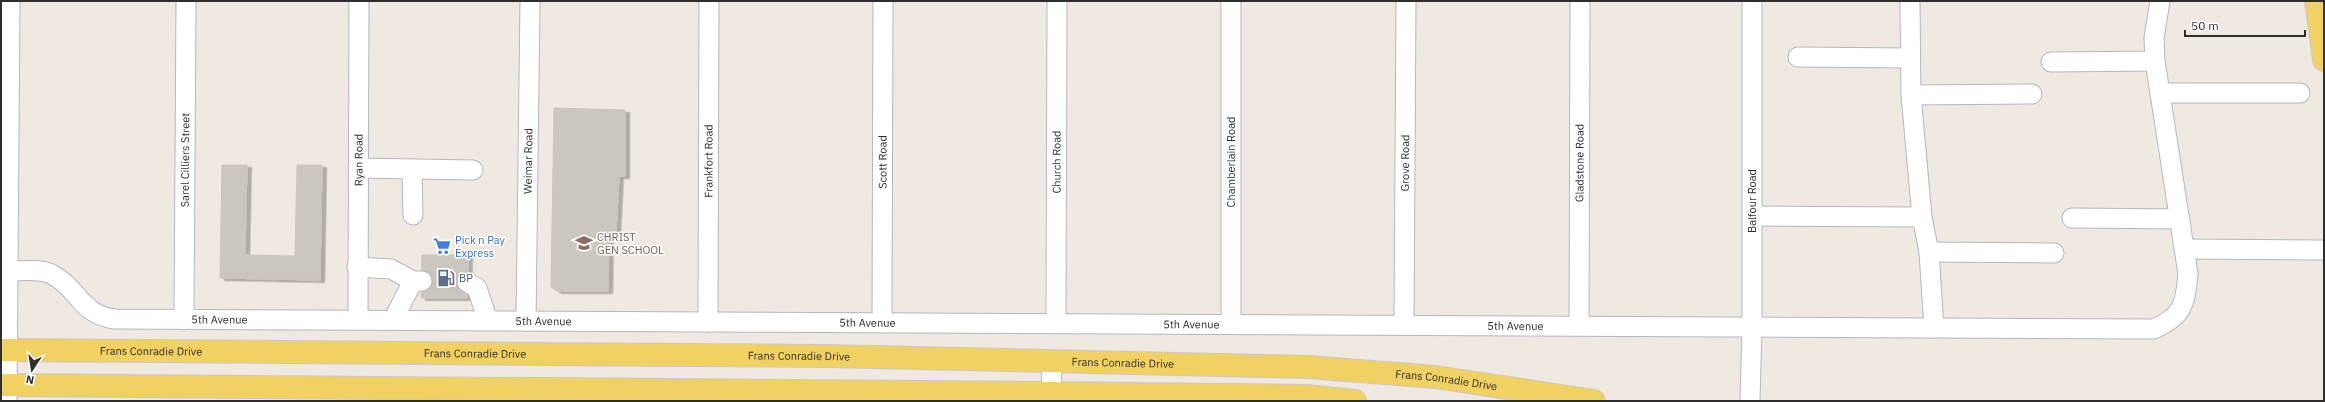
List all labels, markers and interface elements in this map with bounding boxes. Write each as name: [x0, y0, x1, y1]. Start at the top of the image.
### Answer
scale bar: [2185, 12, 2305, 38]
text: 50 m: [2191, 18, 2219, 33]
street label: Sarel Cilliers Street: [178, 113, 192, 207]
street label: Chamberlain Road: [1224, 117, 1238, 207]
street label: Frankfort Road: [701, 124, 716, 198]
street label: Gladstone Road: [1572, 124, 1587, 202]
street label: Weimar Road: [521, 128, 535, 194]
street label: Church Road: [1049, 130, 1064, 194]
street label: Ryan Road: [351, 134, 366, 186]
street label: Grove Road: [1398, 134, 1412, 192]
street label: Scott Road: [875, 135, 890, 189]
street label: Balfour Road: [1745, 169, 1759, 233]
place label: CHRIST GEN SCHOOL: [597, 230, 664, 257]
place label: Pick n Pay Express: [455, 233, 506, 260]
school or university icon: CHRIST GEN SCHOOL: [574, 233, 594, 253]
supermarket icon: Pick n Pay Express: [432, 236, 452, 256]
fuel station icon: BP: [436, 268, 456, 288]
place label: BP: [459, 271, 473, 285]
street label: 5th Avenue: [191, 312, 248, 327]
street label: 5th Avenue: [515, 314, 572, 328]
street label: 5th Avenue: [839, 316, 896, 330]
street label: 5th Avenue: [1163, 317, 1220, 331]
street label: 5th Avenue: [1487, 319, 1543, 333]
street label: Frans Conradie Drive: [100, 344, 202, 358]
street label: Frans Conradie Drive: [424, 346, 526, 361]
street label: Frans Conradie Drive: [748, 348, 850, 364]
north arrow: [12, 350, 52, 390]
street label: Frans Conradie Drive: [1071, 355, 1174, 371]
street label: Frans Conradie Drive: [1395, 367, 1498, 393]
text: N: [25, 372, 35, 387]

